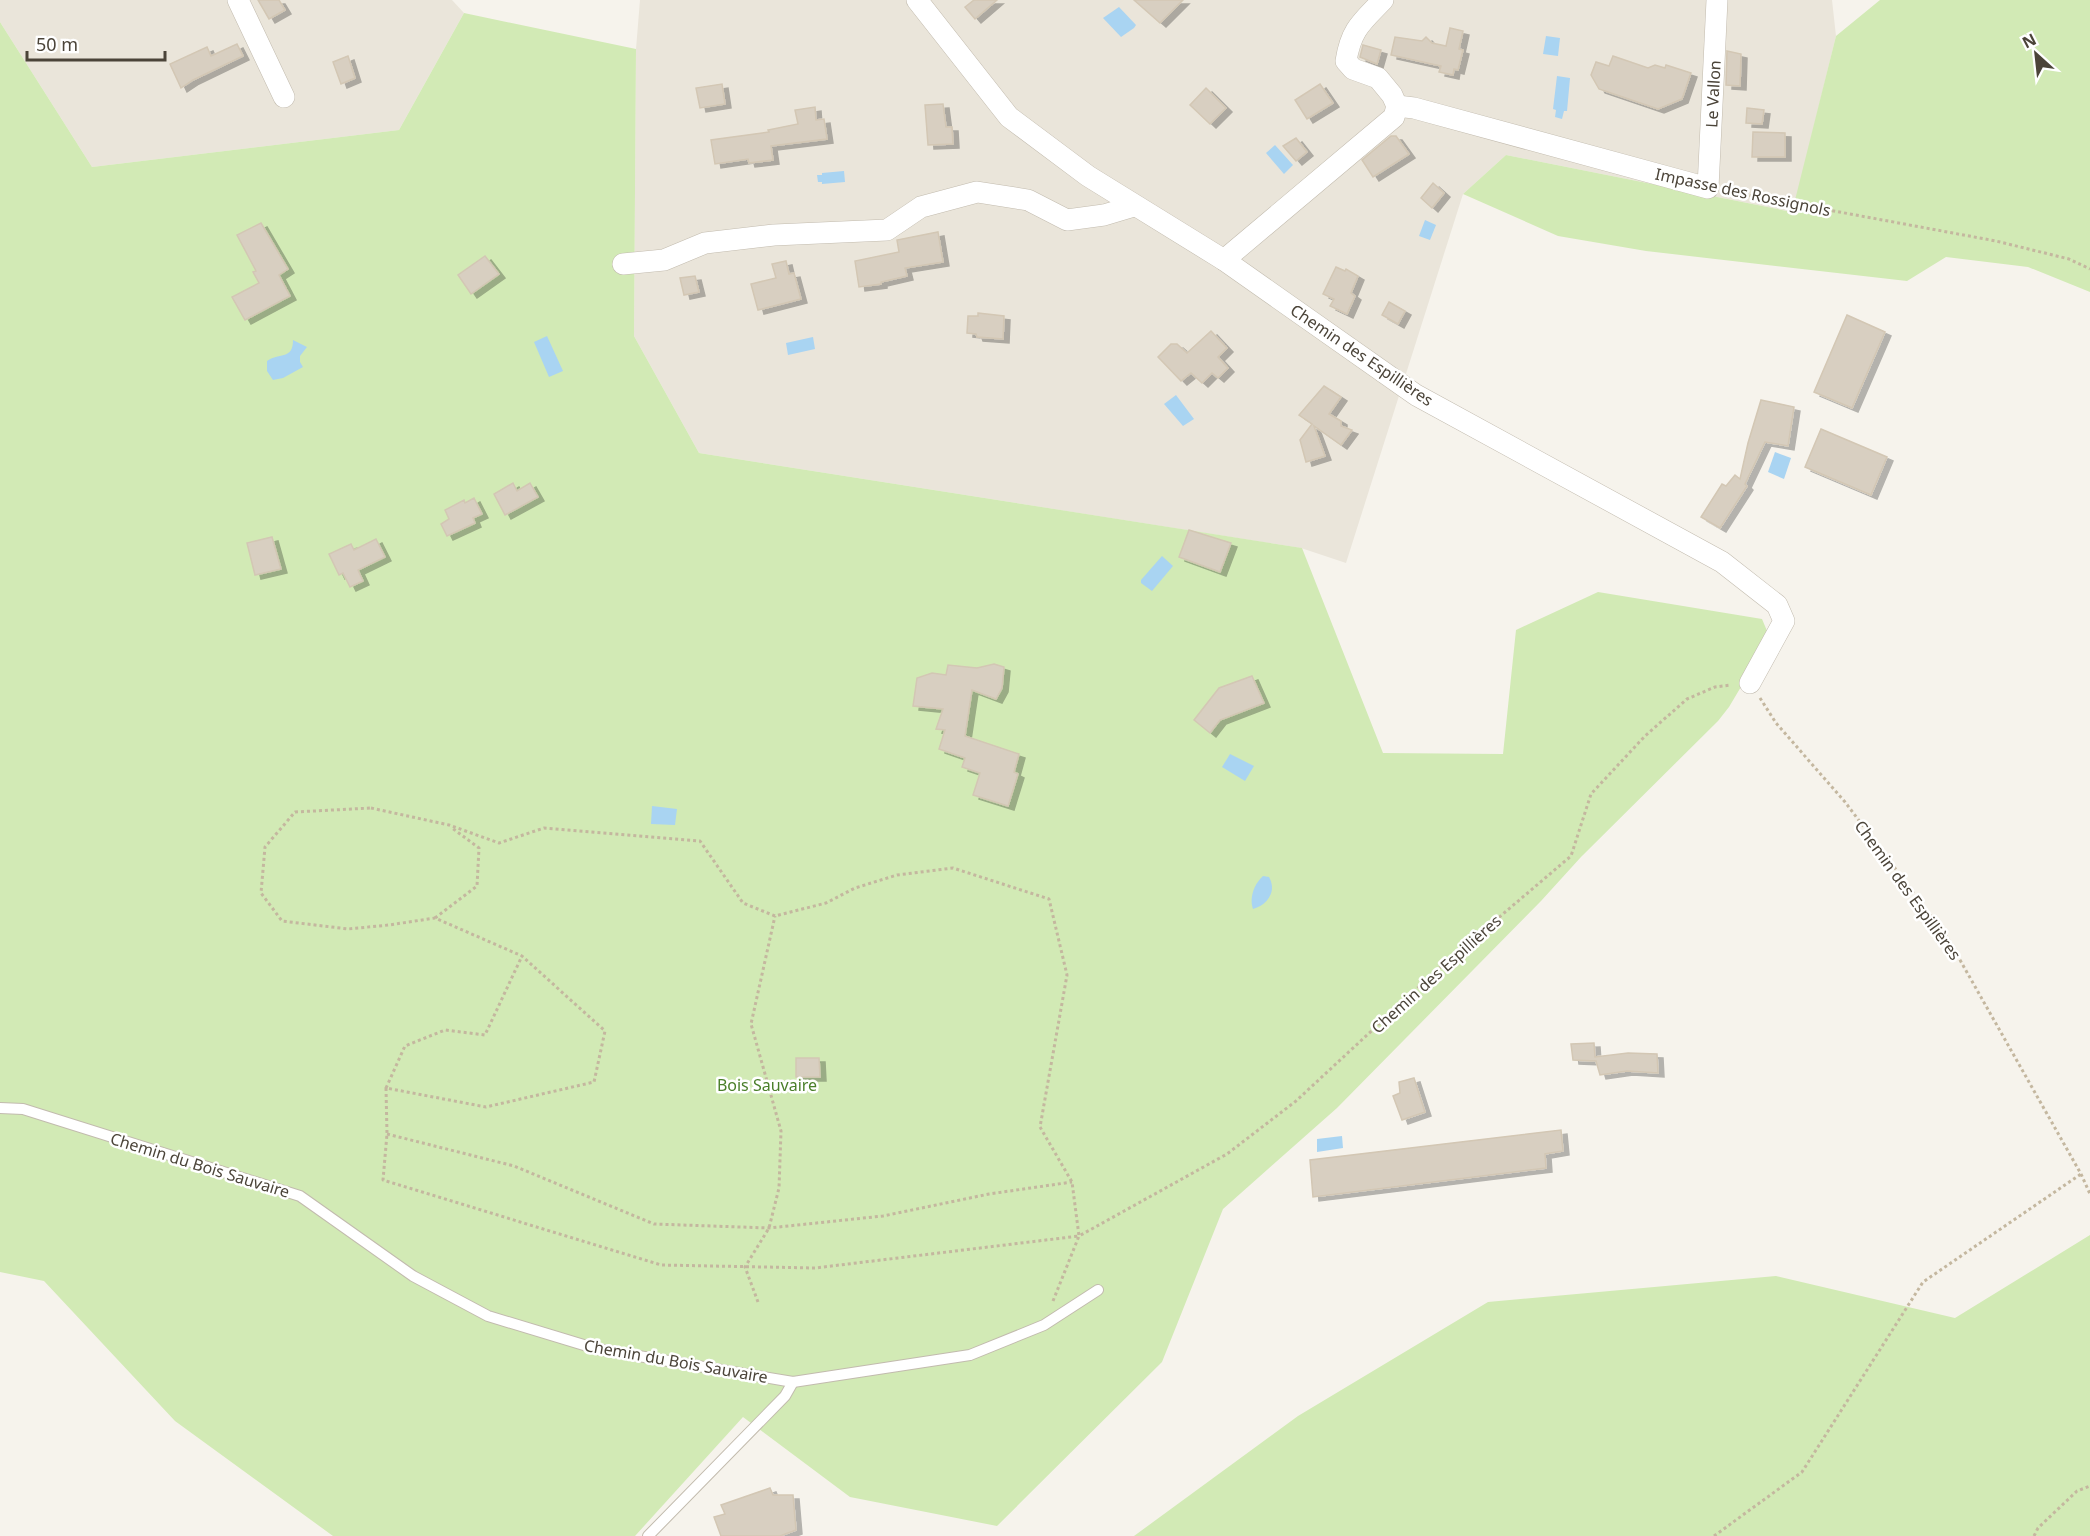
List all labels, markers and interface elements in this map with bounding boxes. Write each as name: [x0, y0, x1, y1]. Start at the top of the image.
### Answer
scale bar: [27, 24, 165, 62]
north arrow: [2006, 24, 2066, 84]
text: N: [2018, 28, 2040, 53]
text: 50 m: [36, 32, 78, 56]
street label: Le Vallon: [1700, 60, 1726, 128]
street label: Impasse des Rossignols: [1653, 163, 1833, 221]
street label: Chemin des Espillières: [1286, 299, 1438, 411]
street label: Chemin des Espillières: [1850, 816, 1966, 964]
street label: Chemin des Espillières: [1366, 910, 1506, 1038]
park label: Bois Sauvaire: [717, 1074, 817, 1096]
street label: Chemin du Bois Sauvaire: [108, 1127, 292, 1203]
street label: Chemin du Bois Sauvaire: [582, 1334, 770, 1388]

